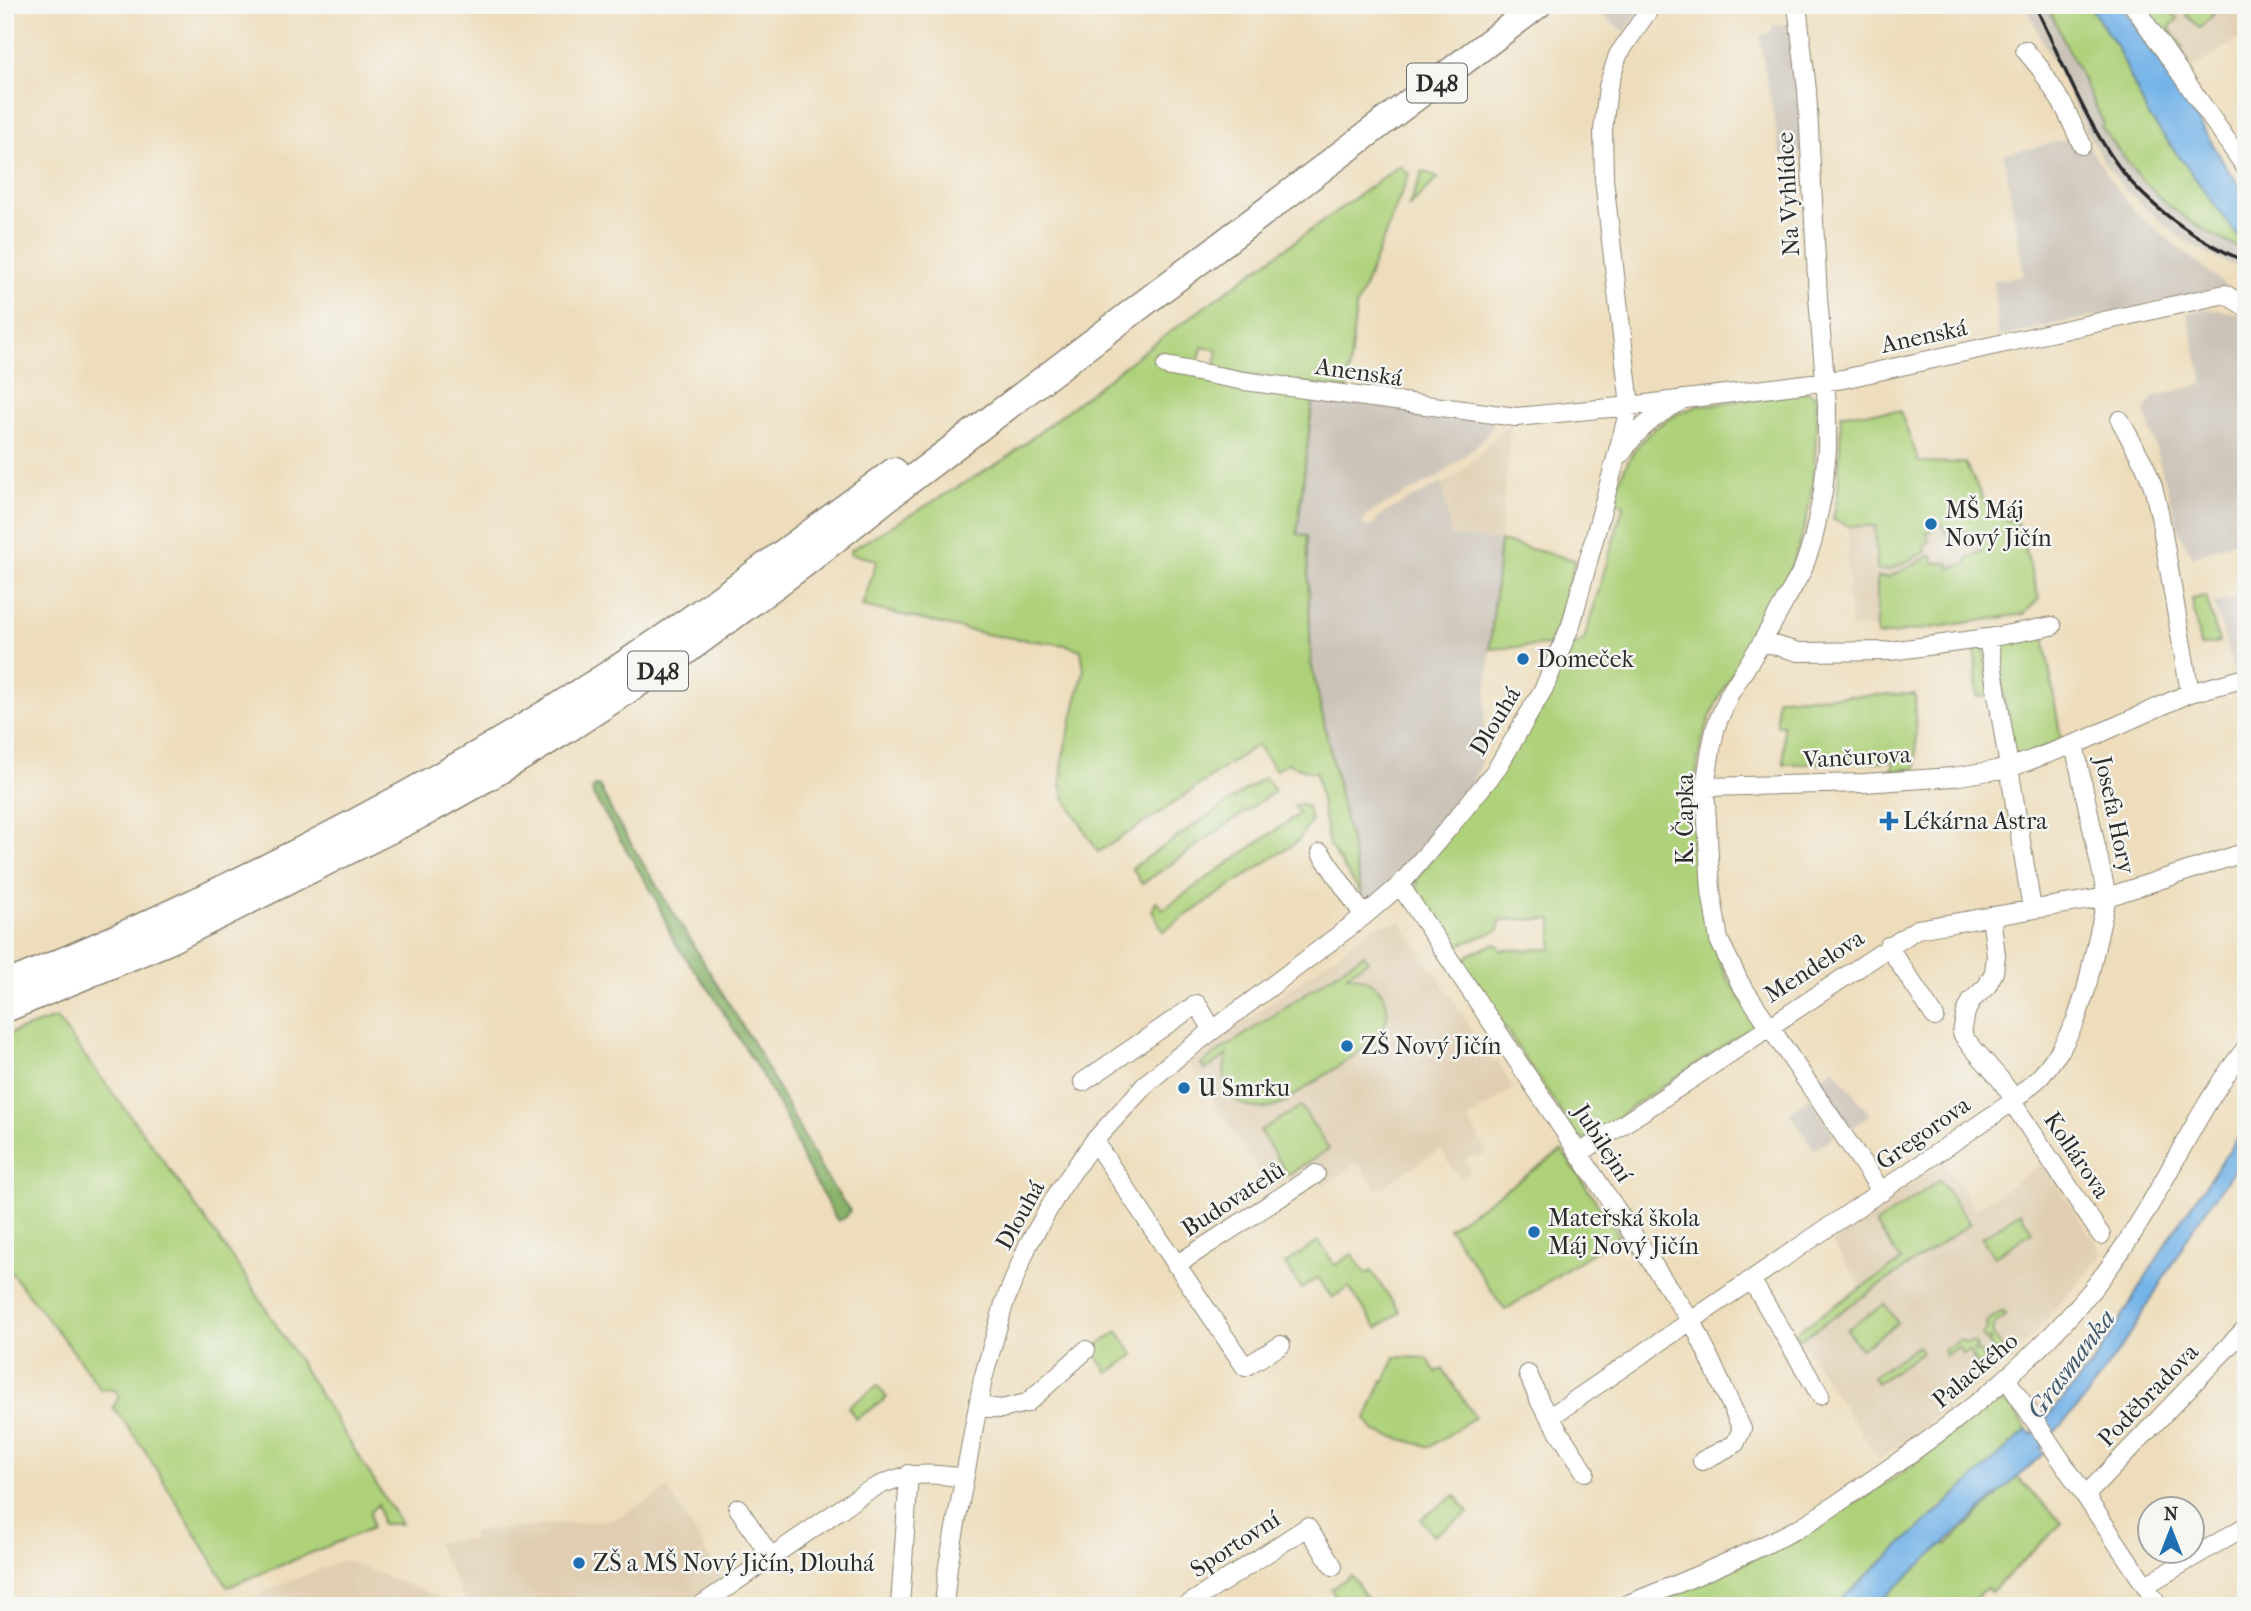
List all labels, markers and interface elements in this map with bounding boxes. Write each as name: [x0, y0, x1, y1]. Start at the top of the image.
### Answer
road number: D48: [1407, 64, 1467, 102]
street label: Na Vyhlídce: [1771, 131, 1805, 257]
street label: Anenská: [1877, 313, 1971, 359]
street label: Anenská: [1313, 352, 1405, 392]
place label: MŠ Máj Nový Jičín: [1945, 495, 2052, 552]
marker: MŠ Máj Nový Jičín: [1923, 516, 1939, 532]
place label: Domeček: [1537, 645, 1634, 673]
marker: Domeček: [1515, 651, 1531, 667]
road number: D48: [628, 652, 688, 691]
street label: Dlouhá: [1464, 681, 1527, 760]
street label: Vančurova: [1801, 740, 1912, 774]
street label: Josefa Hory: [2088, 752, 2141, 877]
street label: K. Čapka: [1670, 772, 1699, 865]
place label: Lékárna Astra: [1903, 807, 2048, 835]
marker: Lékárna Astra: [1881, 813, 1897, 829]
street label: Mendelova: [1759, 923, 1870, 1009]
place label: ZŠ Nový Jičín: [1361, 1031, 1502, 1060]
marker: ZŠ Nový Jičín: [1339, 1038, 1355, 1054]
place label: U Smrku: [1198, 1074, 1291, 1102]
marker: U Smrku: [1176, 1080, 1192, 1096]
street label: Gregorova: [1871, 1090, 1976, 1176]
street label: Jubilejní: [1566, 1097, 1639, 1188]
street label: Kollárova: [2038, 1107, 2117, 1204]
street label: Budovatelů: [1176, 1155, 1290, 1243]
street label: Dlouhá: [990, 1175, 1051, 1255]
place label: Mateřská škola Máj Nový Jičín: [1548, 1204, 1701, 1260]
marker: Mateřská škola Máj Nový Jičín: [1526, 1224, 1542, 1240]
water label: Grasmanka: [2020, 1303, 2122, 1425]
street label: Palackého: [1927, 1326, 2023, 1414]
street label: Poděbradova: [2092, 1337, 2205, 1452]
north arrow: [2136, 1496, 2206, 1566]
text: N: [2164, 1503, 2179, 1525]
street label: Sportovní: [1185, 1504, 1286, 1583]
place label: ZŠ a MŠ Nový Jičín, Dlouhá: [593, 1548, 875, 1577]
marker: ZŠ a MŠ Nový Jičín, Dlouhá: [571, 1555, 587, 1571]

